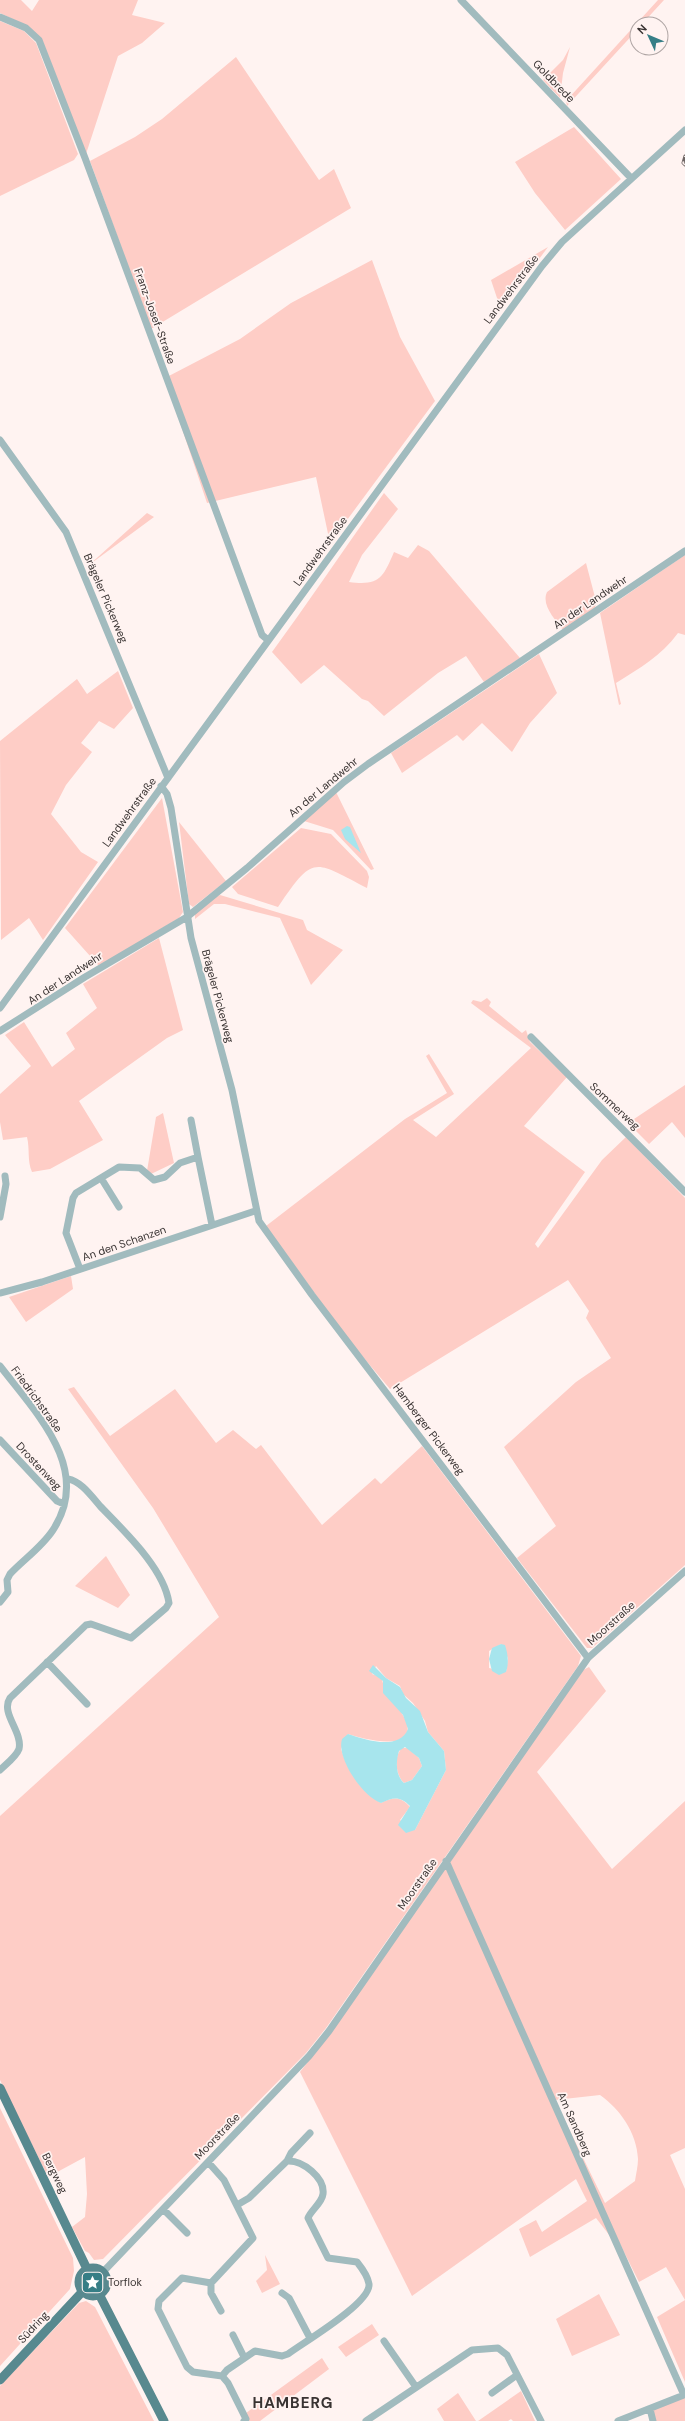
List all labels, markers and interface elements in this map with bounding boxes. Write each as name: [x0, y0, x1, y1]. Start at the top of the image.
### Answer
north arrow: [629, 16, 669, 56]
text: N: [634, 21, 650, 37]
street label: Goldbrede: [530, 57, 578, 105]
street label: Landwehrstraße: [480, 252, 542, 326]
street label: Franz-Josef-Straße: [131, 266, 179, 366]
street label: Landwehrstraße: [290, 513, 350, 589]
street label: Brägeler Pickerweg: [81, 551, 131, 645]
street label: An der Landwehr: [550, 572, 630, 632]
street label: An der Landwehr: [285, 754, 361, 820]
street label: Landwehrstraße: [99, 774, 159, 850]
street label: Brägeler Pickerweg: [199, 948, 237, 1044]
street label: An der Landwehr: [25, 949, 105, 1007]
street label: Sommerweg: [587, 1079, 643, 1133]
street label: An den Schanzen: [80, 1222, 168, 1264]
street label: Friedrichstraße: [8, 1363, 66, 1435]
street label: Hamberger Pickerweg: [390, 1381, 468, 1477]
street label: Drostenweg: [13, 1439, 65, 1493]
street label: Moorstraße: [584, 1598, 638, 1648]
street label: Moorstraße: [394, 1856, 440, 1912]
street label: Am Sandberg: [555, 2090, 595, 2158]
street label: Moorstraße: [191, 2110, 243, 2162]
street label: Bergweg: [39, 2150, 71, 2196]
place icon: Torflok: [79, 2269, 105, 2295]
place label: Torflok: [108, 2275, 142, 2289]
street label: Südring: [15, 2308, 51, 2346]
district label: HAMBERG: [252, 2393, 334, 2413]

